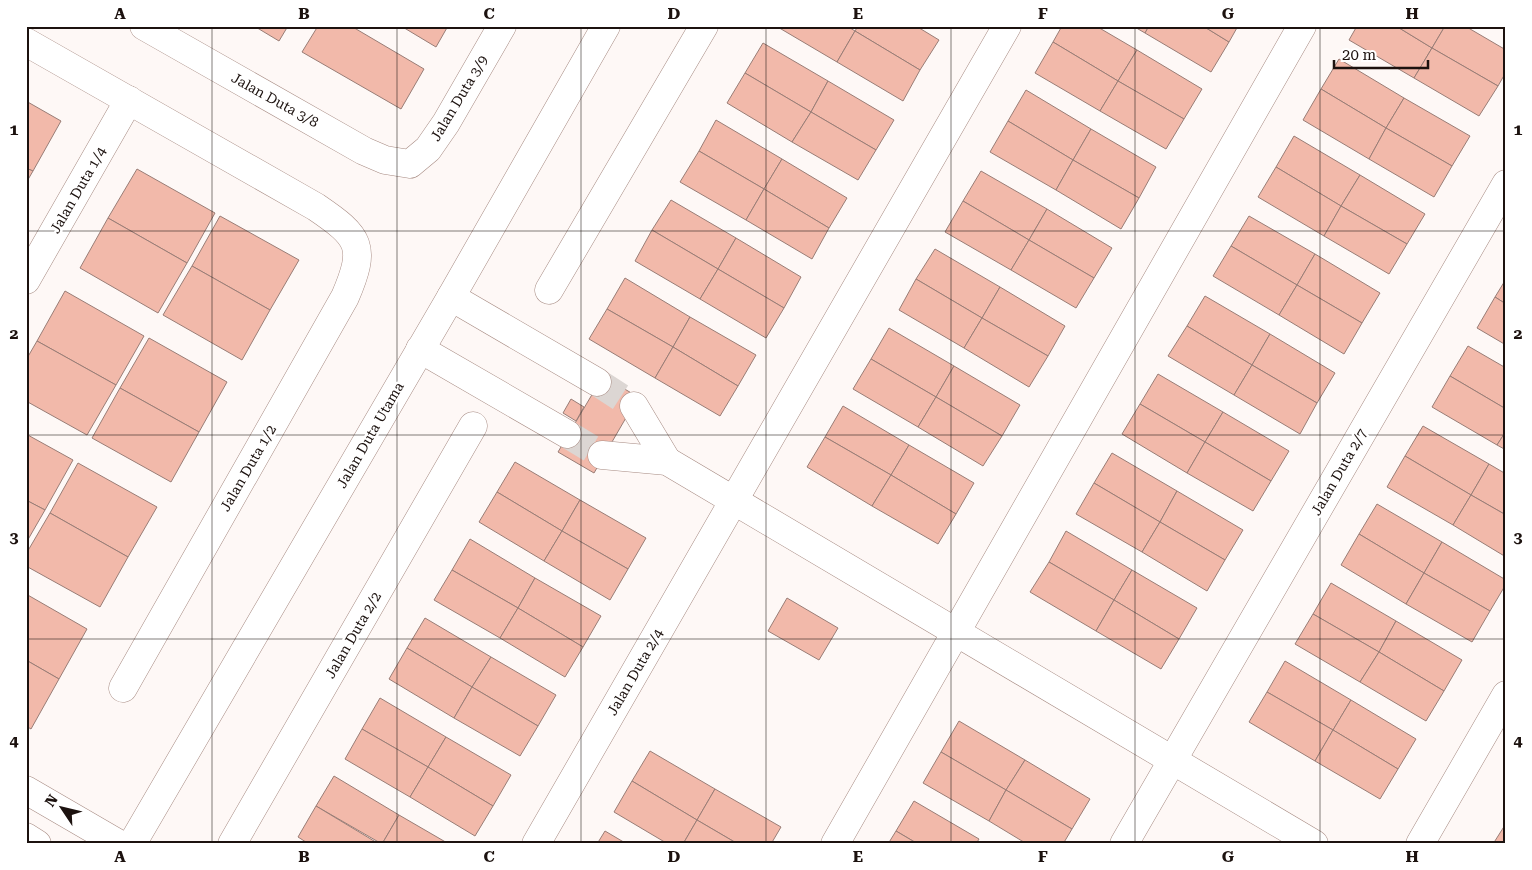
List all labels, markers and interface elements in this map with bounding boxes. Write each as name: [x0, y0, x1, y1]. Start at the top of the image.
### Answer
text: A: [114, 4, 126, 23]
text: B: [298, 4, 310, 23]
text: C: [483, 4, 495, 23]
text: D: [668, 4, 681, 23]
text: E: [853, 4, 863, 23]
text: F: [1038, 4, 1048, 23]
text: G: [1222, 4, 1235, 23]
text: H: [1405, 4, 1419, 23]
scale bar: [1334, 38, 1428, 70]
text: 20 m: [1342, 46, 1377, 64]
street label: Jalan Duta 3/9: [427, 52, 491, 144]
street label: Jalan Duta 3/8: [229, 69, 321, 131]
text: 1: [10, 120, 19, 139]
text: 1: [1514, 120, 1523, 139]
street label: Jalan Duta 1/4: [47, 144, 109, 236]
text: 2: [10, 324, 19, 343]
text: 2: [1514, 324, 1523, 343]
street label: Jalan Duta Utama: [333, 379, 407, 491]
street label: Jalan Duta 1/2: [217, 422, 279, 514]
street label: Jalan Duta 2/7: [1308, 426, 1370, 518]
text: 3: [10, 528, 19, 547]
text: 3: [1514, 528, 1523, 547]
street label: Jalan Duta 2/2: [322, 589, 384, 681]
street label: Jalan Duta 2/4: [604, 626, 666, 718]
text: 4: [10, 731, 19, 750]
text: 4: [1514, 731, 1523, 750]
north arrow: [38, 782, 88, 832]
text: N: [42, 791, 61, 810]
text: A: [114, 847, 126, 866]
text: B: [298, 847, 310, 866]
text: C: [483, 847, 495, 866]
text: D: [668, 847, 681, 866]
text: E: [853, 847, 863, 866]
text: F: [1038, 847, 1048, 866]
text: G: [1222, 847, 1235, 866]
text: H: [1405, 847, 1419, 866]

